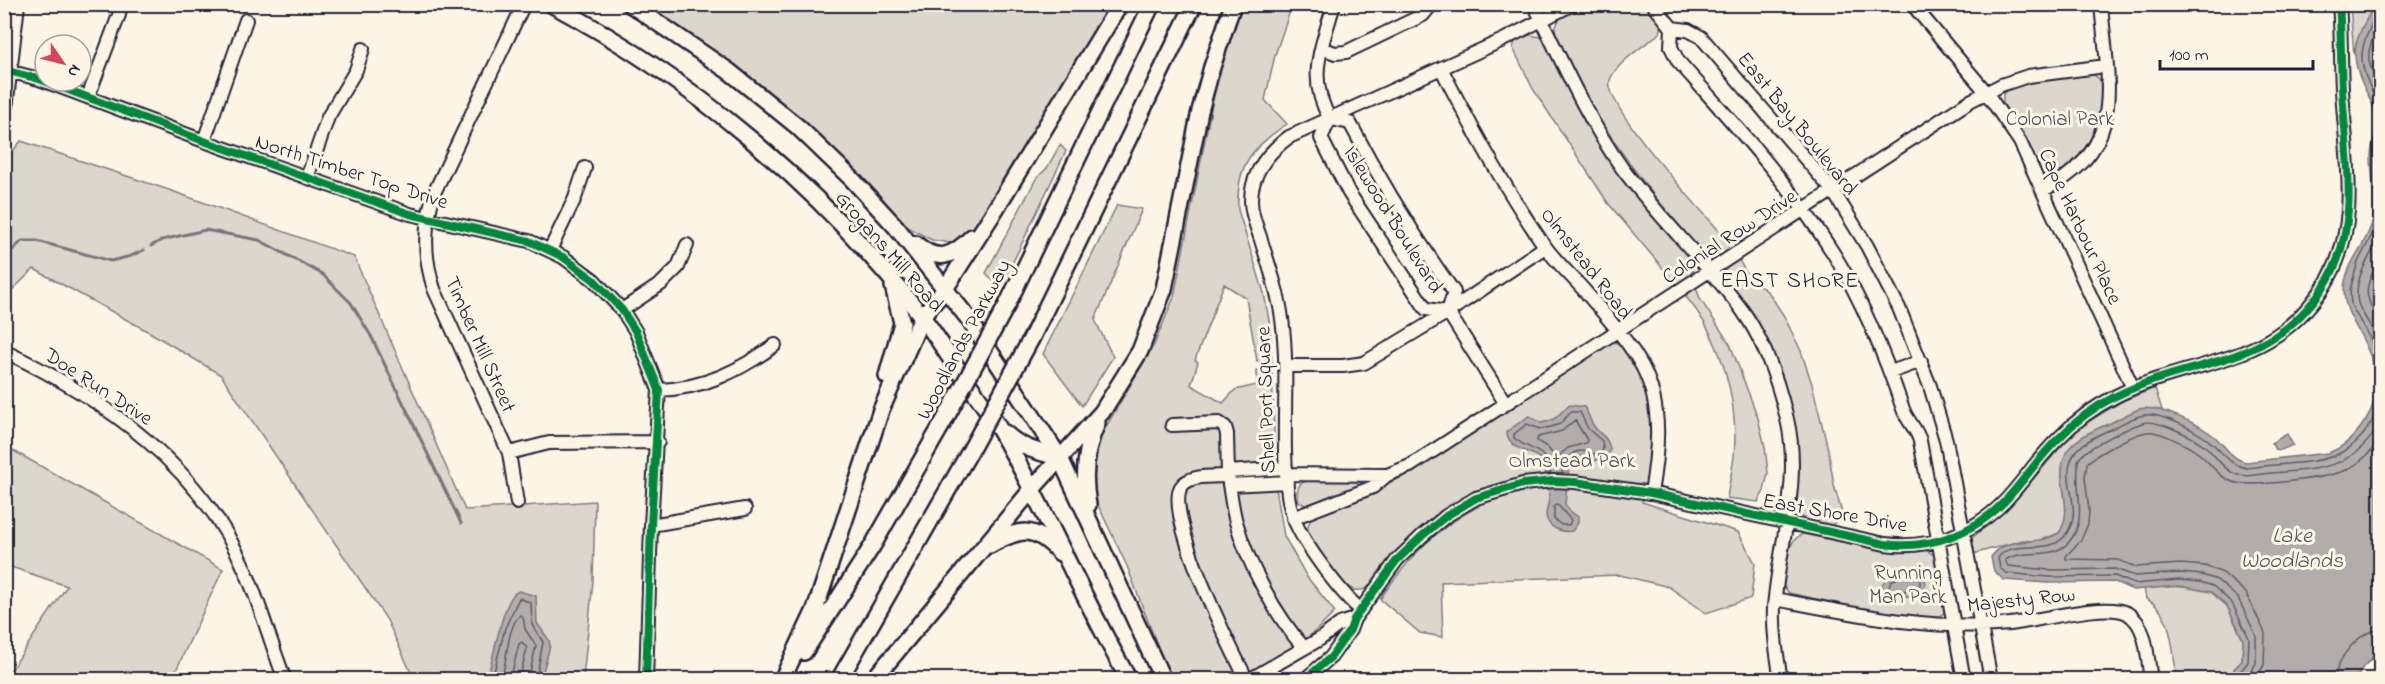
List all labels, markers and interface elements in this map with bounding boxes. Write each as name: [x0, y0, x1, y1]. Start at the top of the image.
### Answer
north arrow: [33, 33, 93, 93]
scale bar: [2160, 33, 2313, 71]
text: 100 m: [2169, 43, 2209, 69]
street label: East Bay Boulevard: [1727, 46, 1864, 204]
text: N: [61, 59, 87, 82]
park label: Colonial Park: [2006, 105, 2115, 135]
street label: North Timber Top Drive: [251, 128, 452, 218]
street label: Islewood Boulevard: [1335, 141, 1450, 300]
street label: Cape Harbour Place: [2030, 144, 2129, 310]
street label: Colonial Row Drive: [1657, 182, 1804, 293]
street label: Grogans Mill Road: [826, 185, 950, 321]
street label: Olmstead Road: [1532, 202, 1639, 327]
street label: Woodlands Parkway: [910, 254, 1021, 426]
district label: EAST SHORE: [1720, 266, 1860, 298]
street label: Timber Mill Street: [436, 272, 523, 418]
street label: Shell Port Square: [1249, 325, 1285, 474]
street label: Doe Run Drive: [37, 341, 159, 434]
park label: Olmstead Park: [1508, 447, 1636, 477]
street label: East Shore Drive: [1760, 486, 1910, 542]
water label: Lake Woodlands: [2241, 521, 2344, 578]
park label: Running Man Park: [1869, 559, 1948, 613]
street label: Majesty Row: [1966, 580, 2077, 624]

